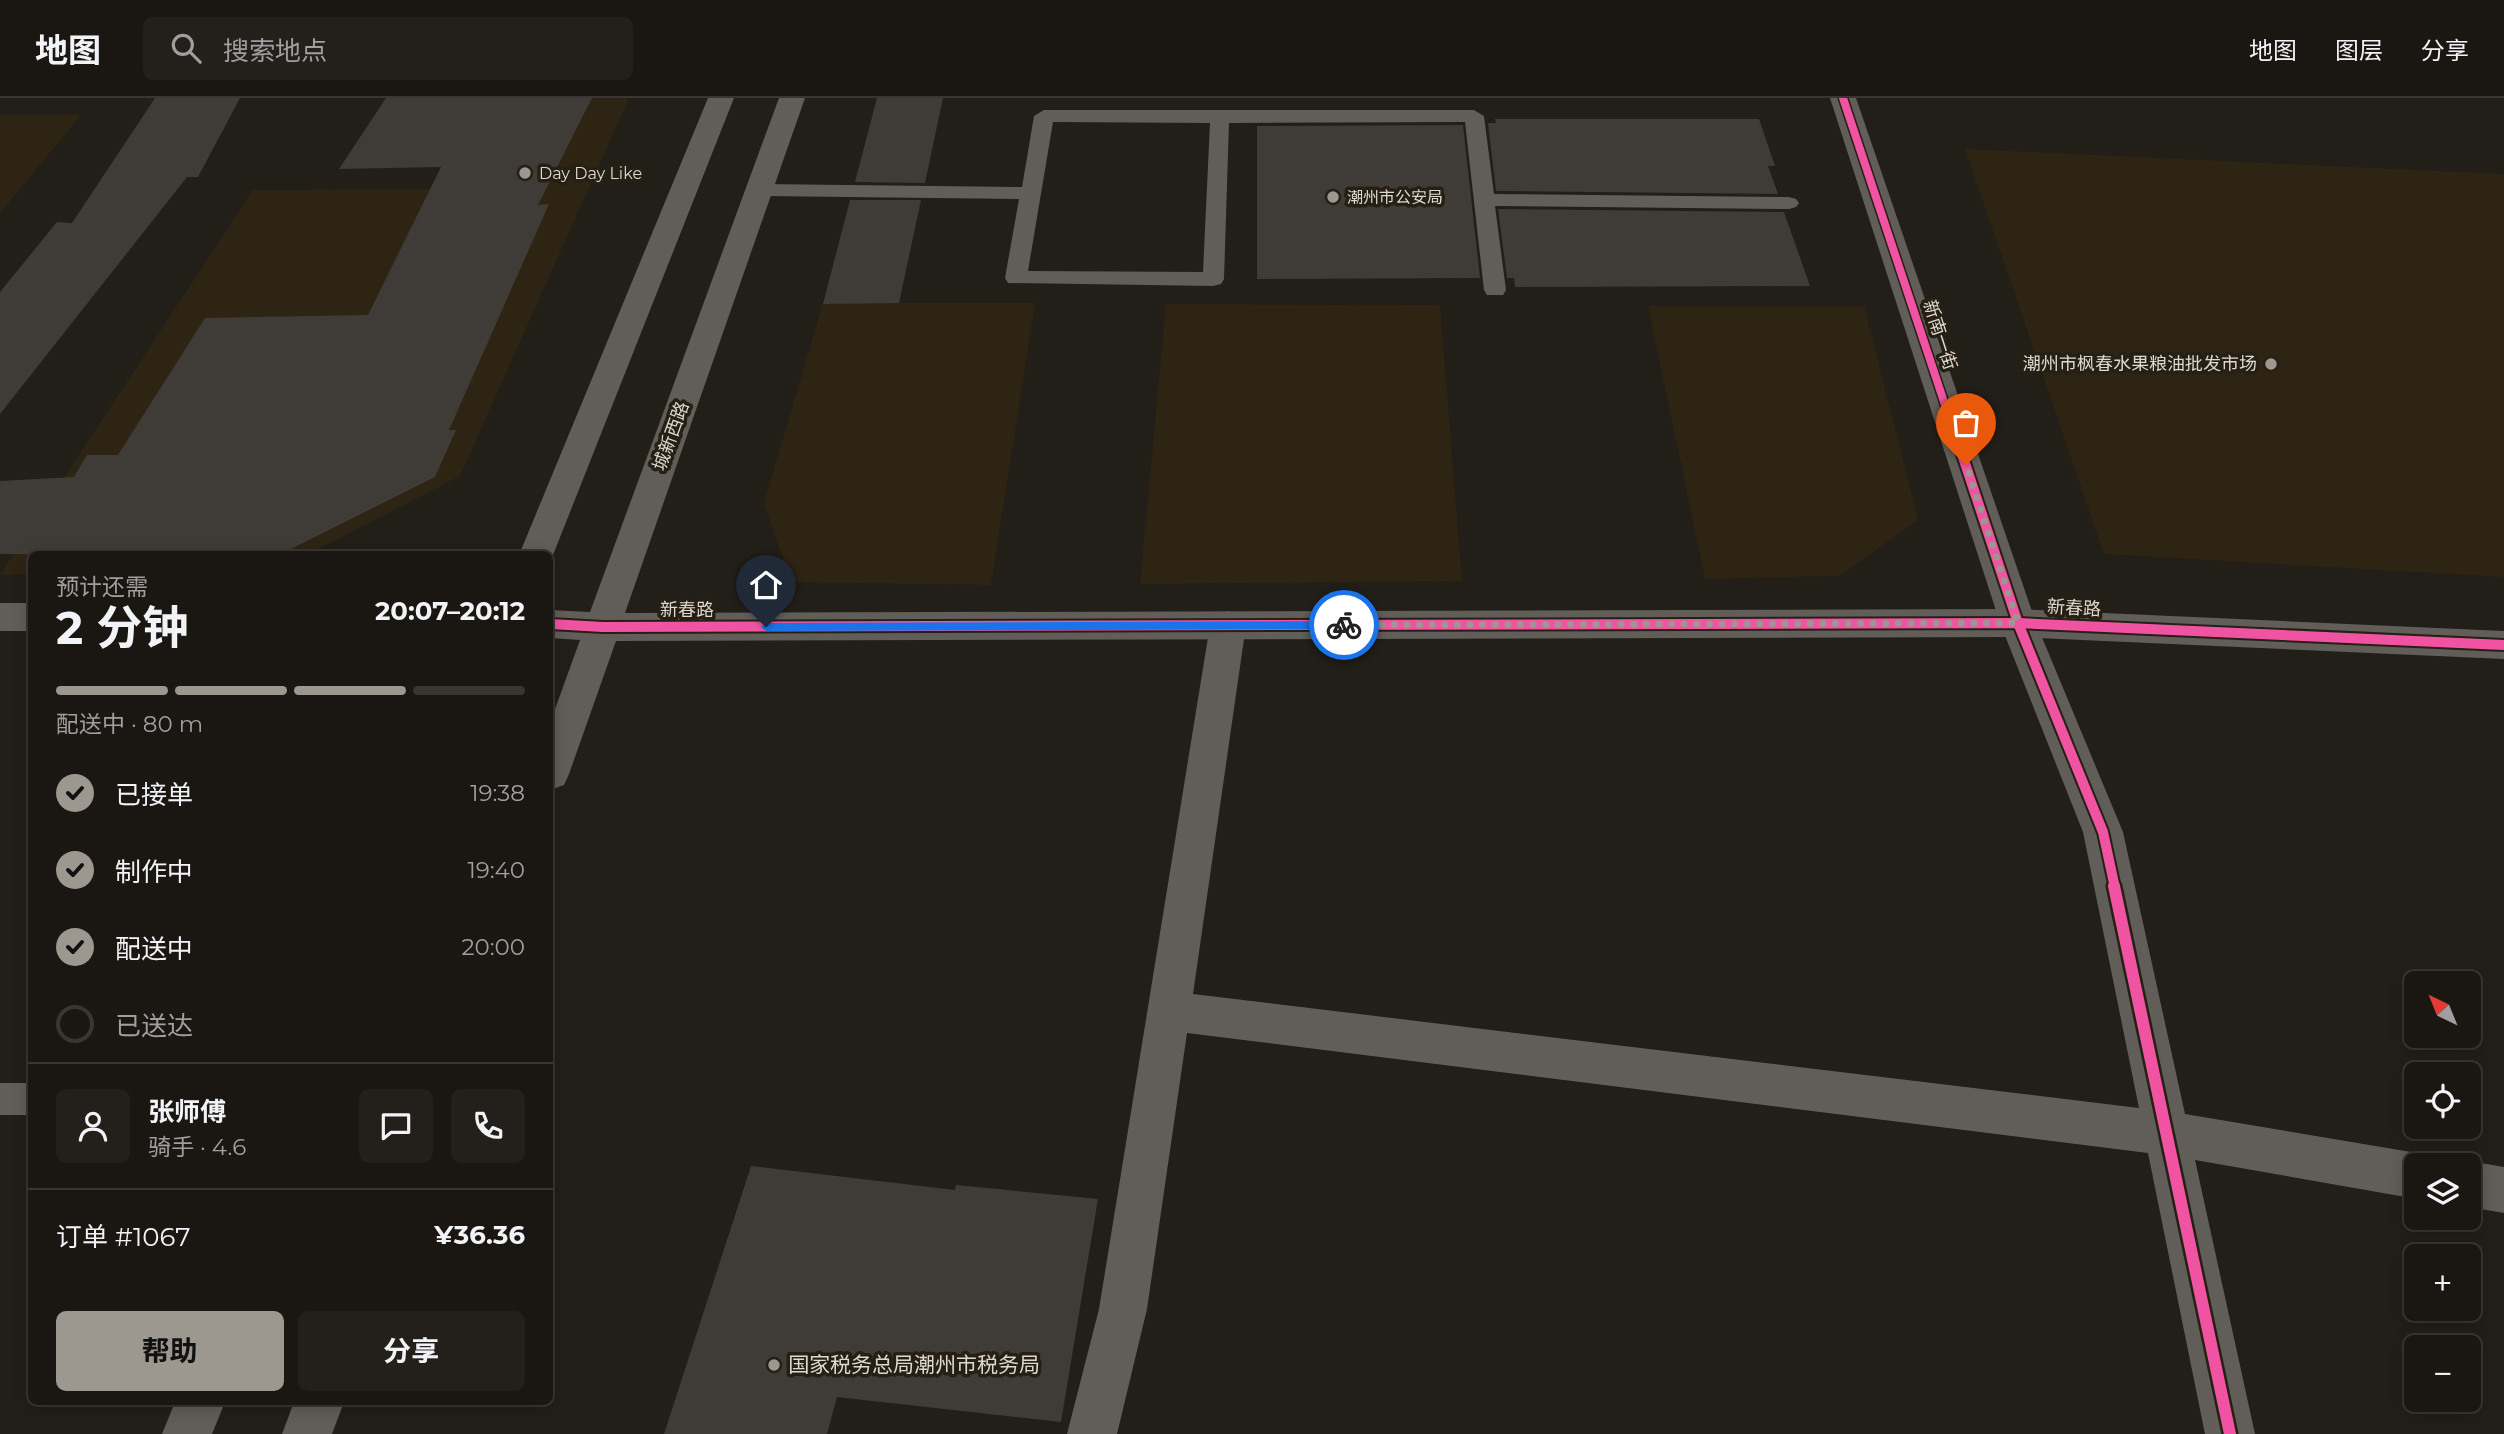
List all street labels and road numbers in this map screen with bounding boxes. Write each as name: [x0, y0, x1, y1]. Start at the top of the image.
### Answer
street label: 新南一街: [1918, 297, 1962, 373]
street label: 城新西路: [648, 398, 694, 474]
street label: 新春路: [2046, 596, 2102, 620]
street label: 新春路: [660, 599, 714, 621]

